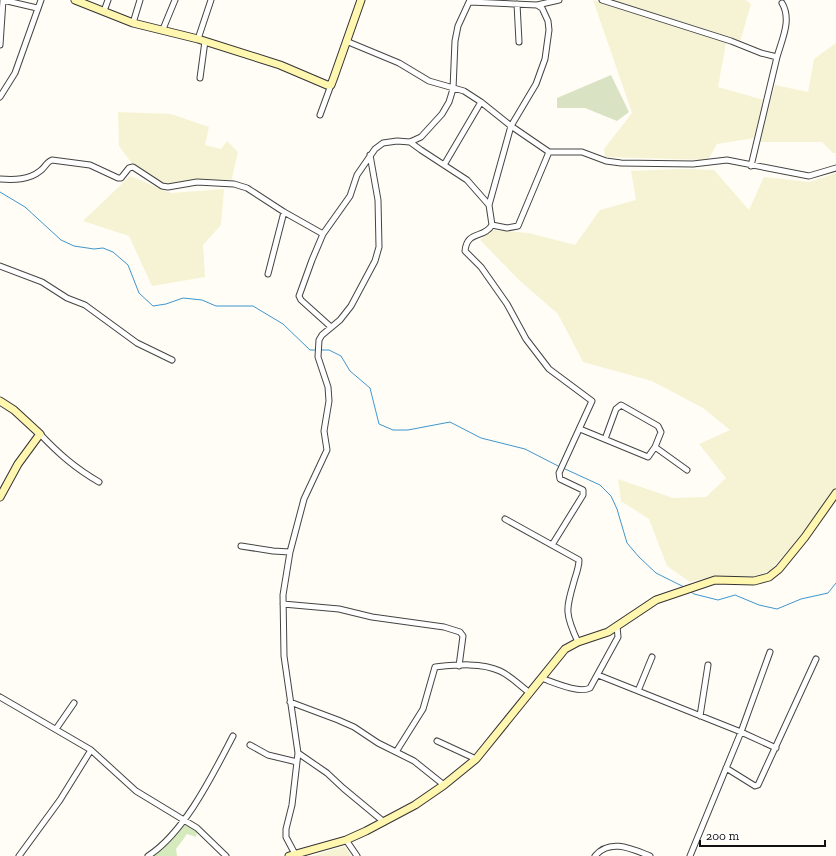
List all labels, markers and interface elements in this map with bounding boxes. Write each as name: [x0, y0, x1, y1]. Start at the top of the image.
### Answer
scale bar: [700, 822, 825, 848]
text: 200 m: [706, 829, 740, 843]

